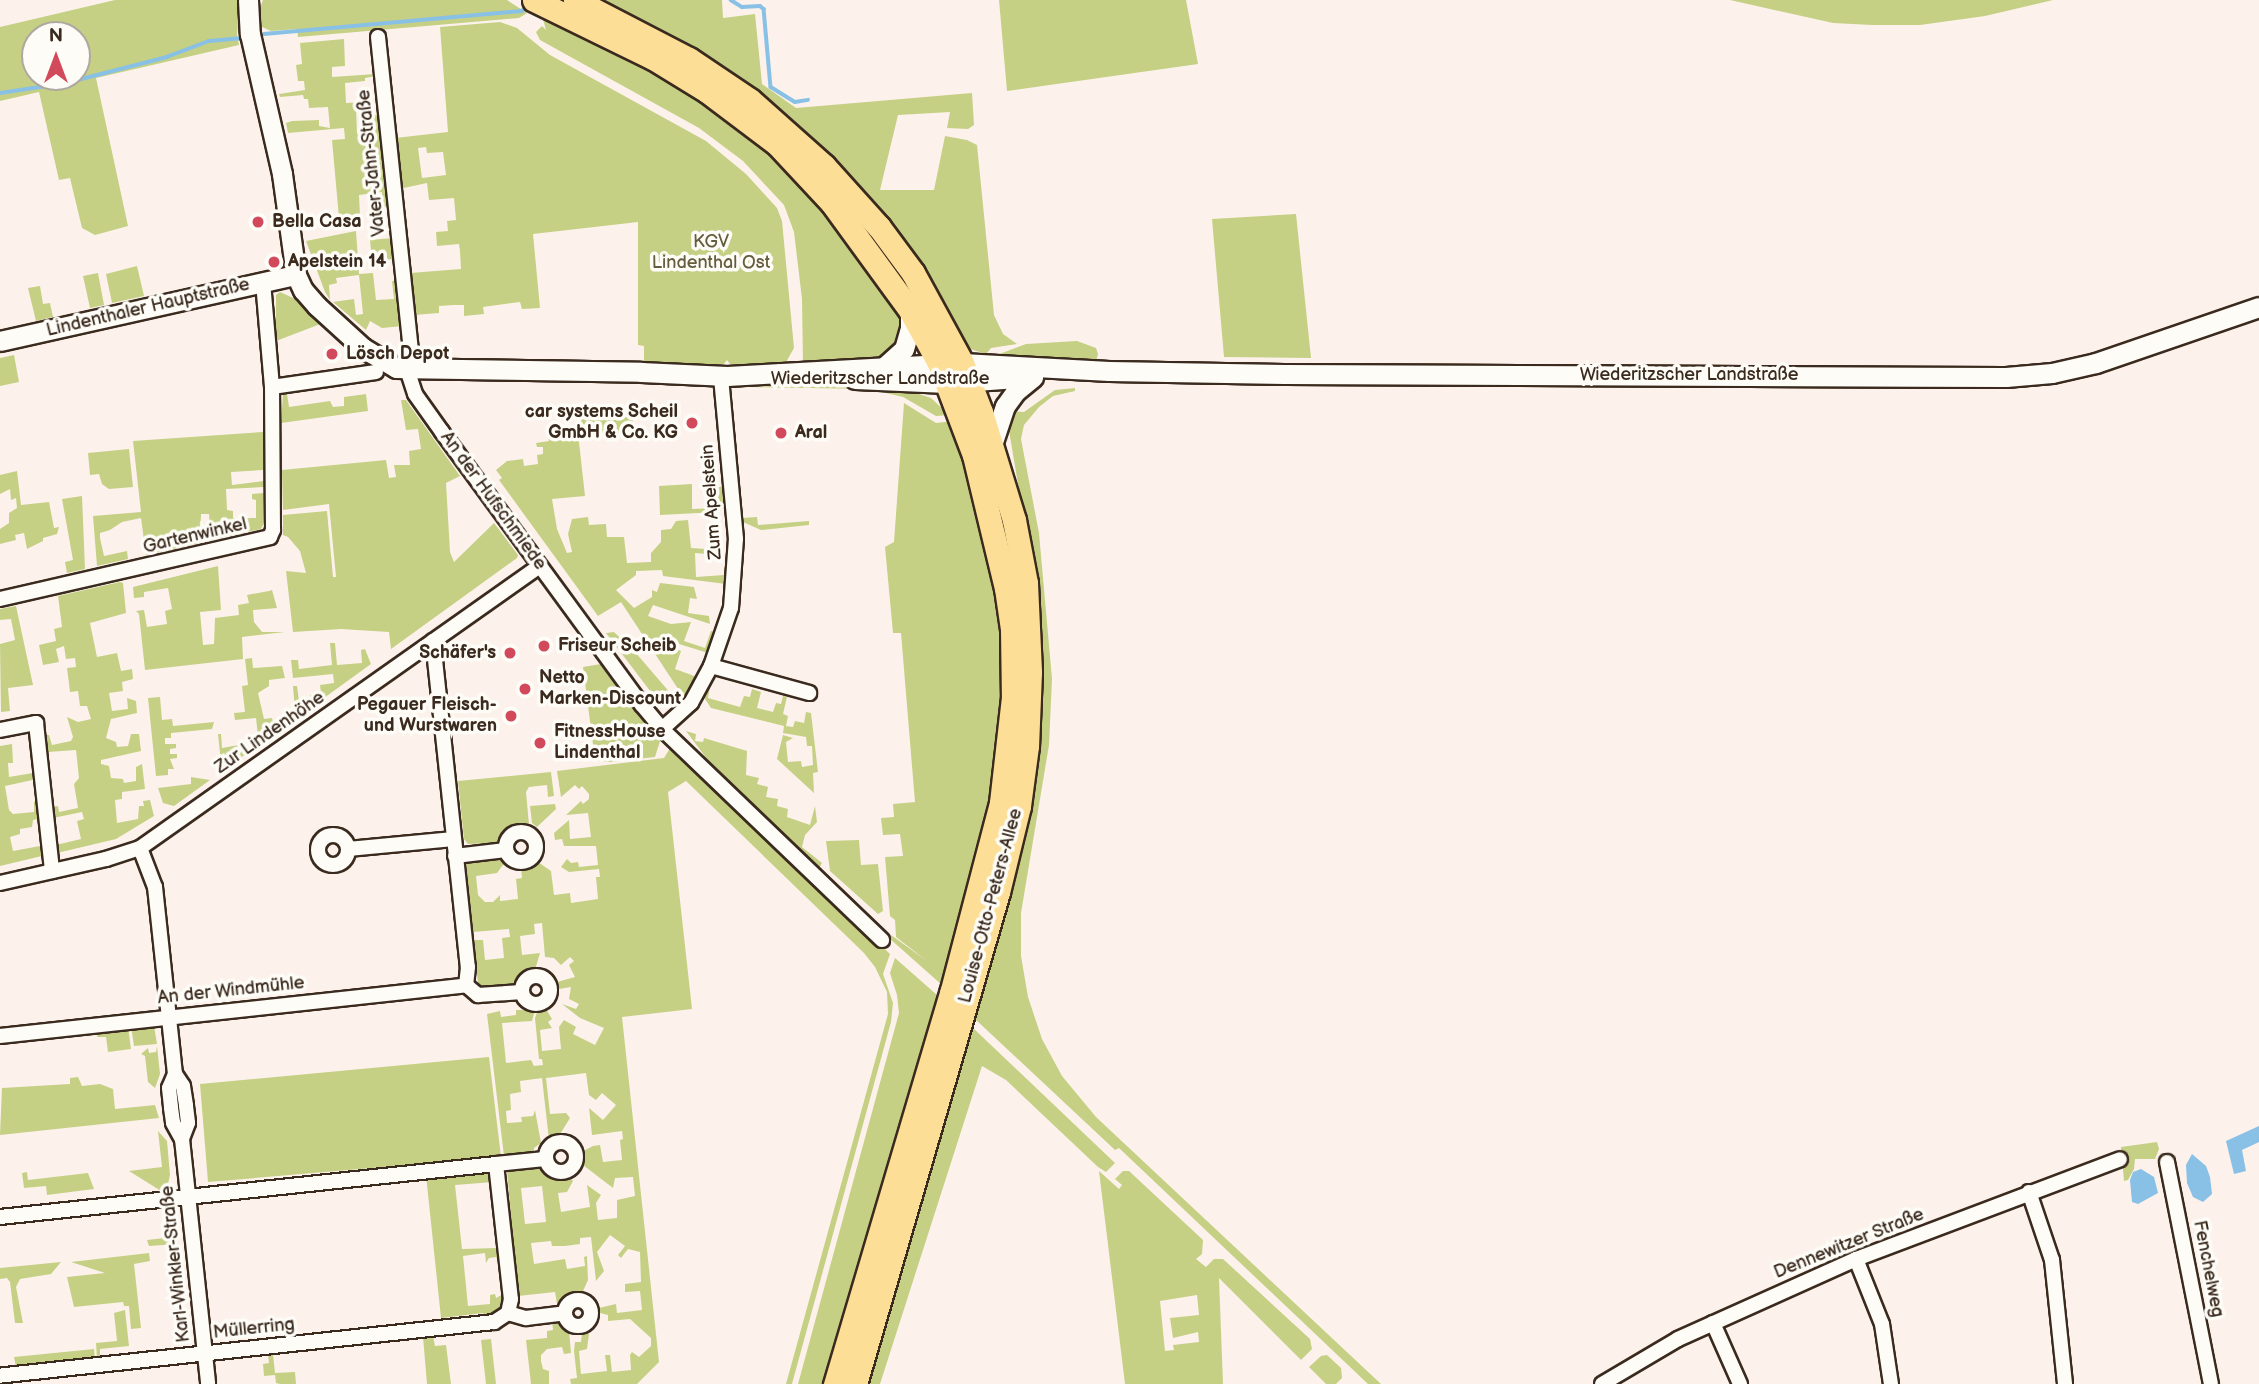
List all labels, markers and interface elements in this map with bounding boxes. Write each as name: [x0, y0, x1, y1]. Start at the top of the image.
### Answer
north arrow: [21, 21, 91, 91]
text: N: [49, 25, 63, 48]
street label: Vater-Jahn-Straße: [354, 89, 390, 237]
place label: Bella Casa: [272, 211, 362, 233]
marker: Bella Casa: [250, 214, 266, 230]
park label: KGV Lindenthal Ost: [652, 232, 770, 274]
place label: Apelstein 14: [288, 251, 386, 273]
marker: Apelstein 14: [266, 254, 282, 270]
street label: Lindenthaler Hauptstraße: [44, 274, 252, 342]
place label: Lösch Depot: [346, 343, 449, 365]
marker: Lösch Depot: [324, 346, 340, 362]
street label: Wiederitzscher Landstraße: [1580, 364, 1798, 386]
street label: Wiederitzscher Landstraße: [771, 368, 989, 390]
place label: car systems Scheil GmbH & Co. KG: [525, 402, 678, 444]
marker: car systems Scheil GmbH & Co. KG: [684, 415, 700, 431]
place label: Aral: [795, 422, 827, 444]
marker: Aral: [773, 425, 789, 441]
street label: An der Hufschmiede: [436, 428, 550, 574]
street label: Zum Apelstein: [697, 444, 727, 560]
street label: Gartenwinkel: [141, 514, 249, 558]
place label: Friseur Scheib: [558, 635, 677, 657]
marker: Friseur Scheib: [536, 638, 552, 654]
place label: Schäfer's: [419, 642, 496, 664]
marker: Schäfer's: [502, 645, 518, 661]
place label: Netto Marken-Discount: [539, 668, 681, 710]
marker: Netto Marken-Discount: [517, 681, 533, 697]
street label: Zur Lindenhöhe: [211, 687, 329, 779]
place label: Pegauer Fleisch- und Wurstwaren: [357, 695, 497, 738]
marker: Pegauer Fleisch- und Wurstwaren: [503, 708, 519, 724]
place label: FitnessHouse Lindenthal: [554, 722, 666, 764]
marker: FitnessHouse Lindenthal: [532, 735, 548, 751]
street label: Louise-Otto-Peters-Allee: [955, 806, 1027, 1006]
street label: An der Windmühle: [156, 973, 306, 1009]
street label: Karl-Winkler-Straße: [157, 1185, 195, 1343]
street label: Dennewitzer Straße: [1771, 1204, 1927, 1284]
street label: Fenchelweg: [2188, 1219, 2228, 1319]
street label: Müllerring: [212, 1314, 296, 1344]

